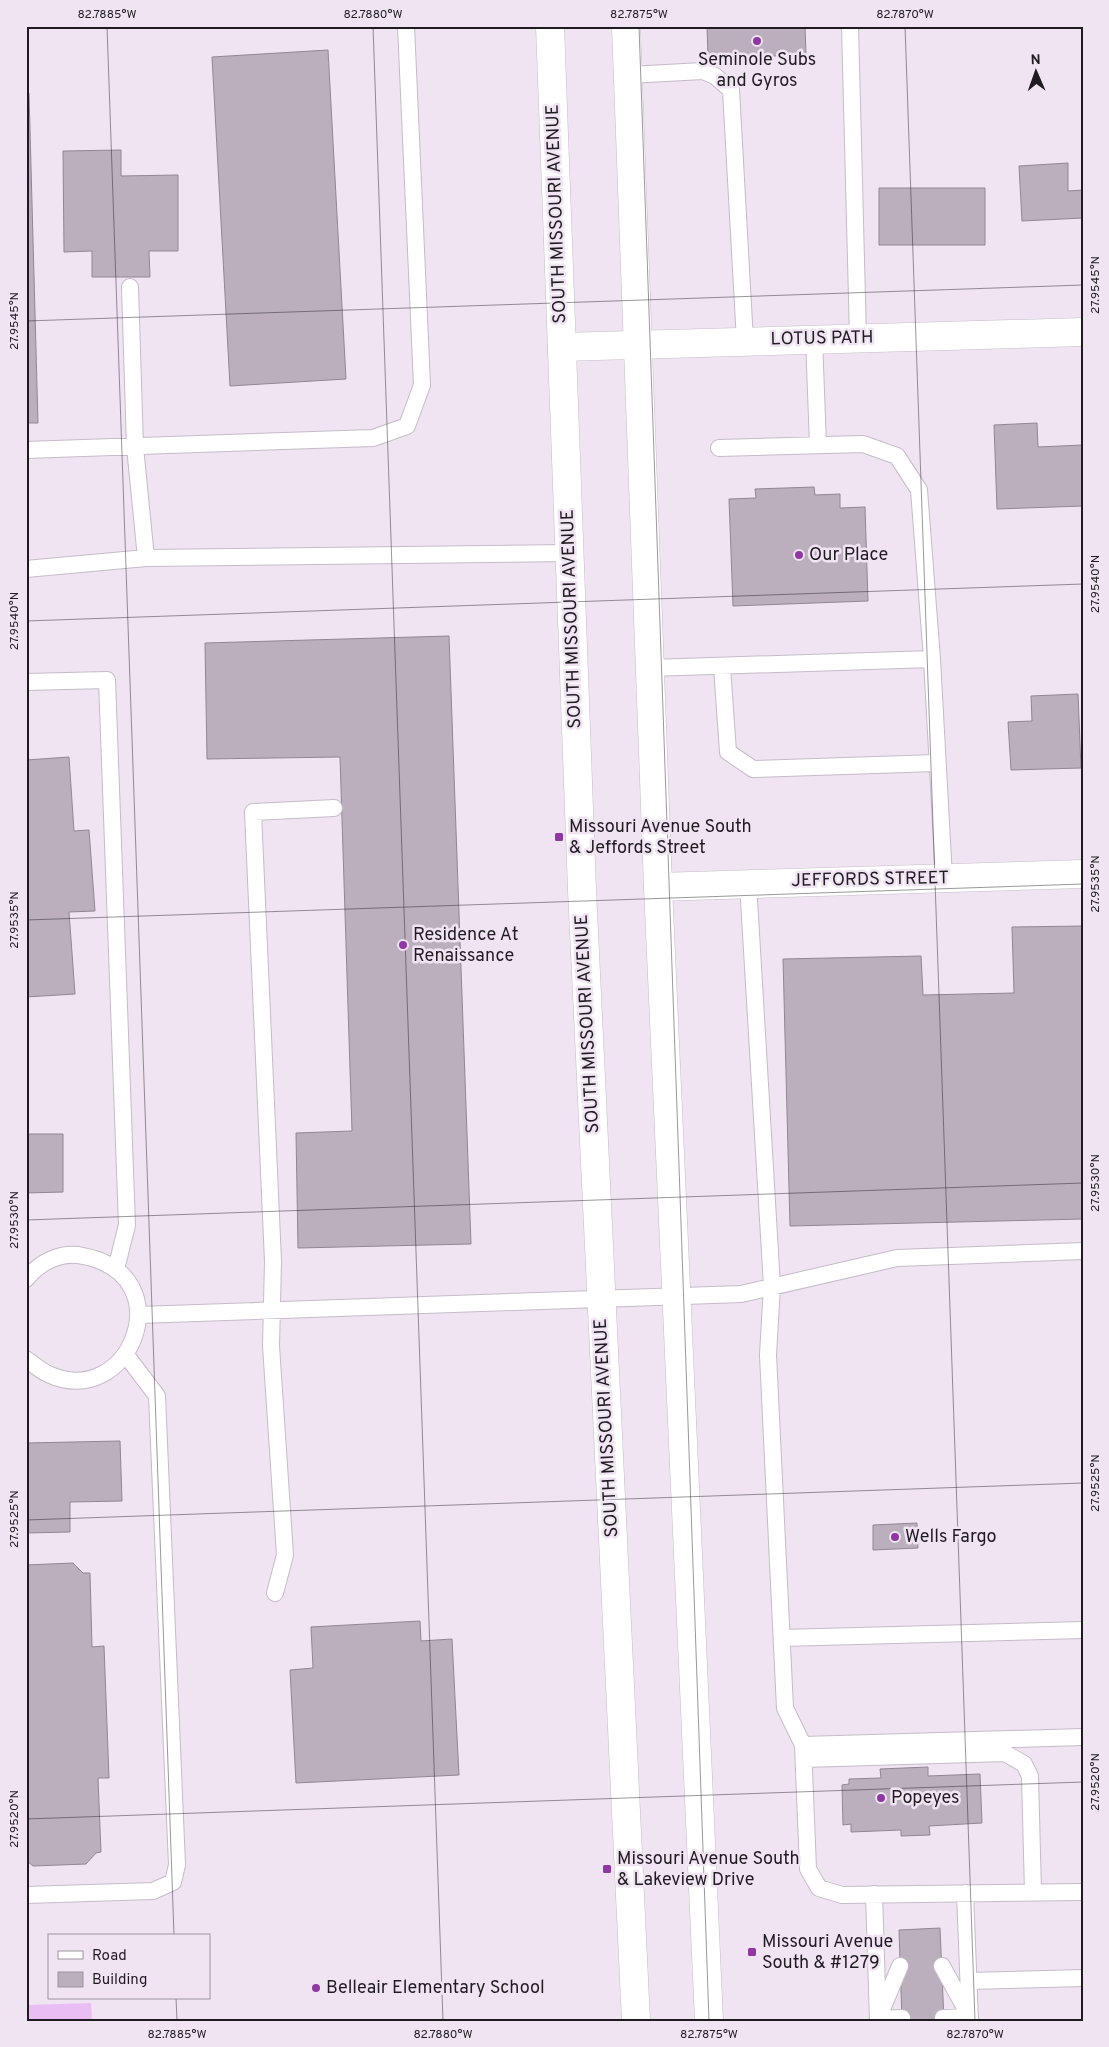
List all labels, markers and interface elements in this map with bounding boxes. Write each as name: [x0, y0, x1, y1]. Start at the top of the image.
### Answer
text: 82.7885°W: [78, 7, 136, 23]
text: 82.7880°W: [343, 7, 403, 23]
text: 82.7875°W: [610, 7, 668, 23]
text: 82.7870°W: [876, 7, 934, 23]
marker: Seminole Subs and Gyros: [751, 35, 763, 47]
north arrow: [1012, 48, 1062, 98]
place label: Seminole Subs and Gyros: [698, 49, 816, 93]
text: N: [1030, 52, 1041, 69]
street label: SOUTH MISSOURI AVENUE: [542, 104, 572, 324]
text: 27.9545°N: [1088, 256, 1104, 314]
text: 27.9545°N: [7, 292, 23, 350]
street label: LOTUS PATH: [770, 327, 874, 351]
street label: SOUTH MISSOURI AVENUE: [557, 509, 587, 729]
place label: Our Place: [809, 544, 888, 567]
marker: Our Place: [793, 549, 805, 561]
text: 27.9540°N: [1088, 555, 1104, 613]
text: 27.9540°N: [7, 592, 23, 650]
place label: Missouri Avenue South & Jeffords Street: [569, 816, 752, 860]
marker: Missouri Avenue South & Jeffords Street: [553, 831, 565, 843]
text: 27.9535°N: [1088, 855, 1104, 913]
street label: JEFFORDS STREET: [791, 867, 949, 893]
text: 27.9535°N: [7, 891, 23, 949]
street label: SOUTH MISSOURI AVENUE: [571, 914, 605, 1134]
place label: Residence At Renaissance: [413, 924, 519, 968]
marker: Residence At Renaissance: [397, 939, 409, 951]
text: 27.9530°N: [1088, 1154, 1104, 1212]
text: 27.9530°N: [7, 1191, 23, 1249]
street label: SOUTH MISSOURI AVENUE: [590, 1318, 624, 1538]
text: 27.9525°N: [1088, 1454, 1104, 1512]
text: 27.9525°N: [7, 1490, 23, 1548]
place label: Wells Fargo: [905, 1526, 997, 1549]
marker: Wells Fargo: [889, 1531, 901, 1543]
text: 27.9520°N: [1088, 1753, 1104, 1811]
place label: Popeyes: [891, 1787, 960, 1810]
text: 27.9520°N: [7, 1790, 23, 1848]
marker: Popeyes: [875, 1792, 887, 1804]
place label: Missouri Avenue South & Lakeview Drive: [617, 1848, 800, 1892]
marker: Missouri Avenue South & Lakeview Drive: [601, 1863, 613, 1875]
place label: Missouri Avenue South & #1279: [762, 1931, 893, 1975]
legend: [48, 1934, 210, 2000]
marker: Missouri Avenue South & #1279: [746, 1946, 758, 1958]
text: Road: [92, 1947, 127, 1966]
text: Building: [92, 1971, 147, 1990]
place label: Belleair Elementary School: [326, 1977, 545, 2000]
marker: Belleair Elementary School: [310, 1982, 322, 1994]
text: 82.7885°W: [148, 2027, 206, 2043]
text: 82.7880°W: [413, 2027, 473, 2043]
text: 82.7875°W: [680, 2027, 738, 2043]
text: 82.7870°W: [946, 2027, 1004, 2043]

